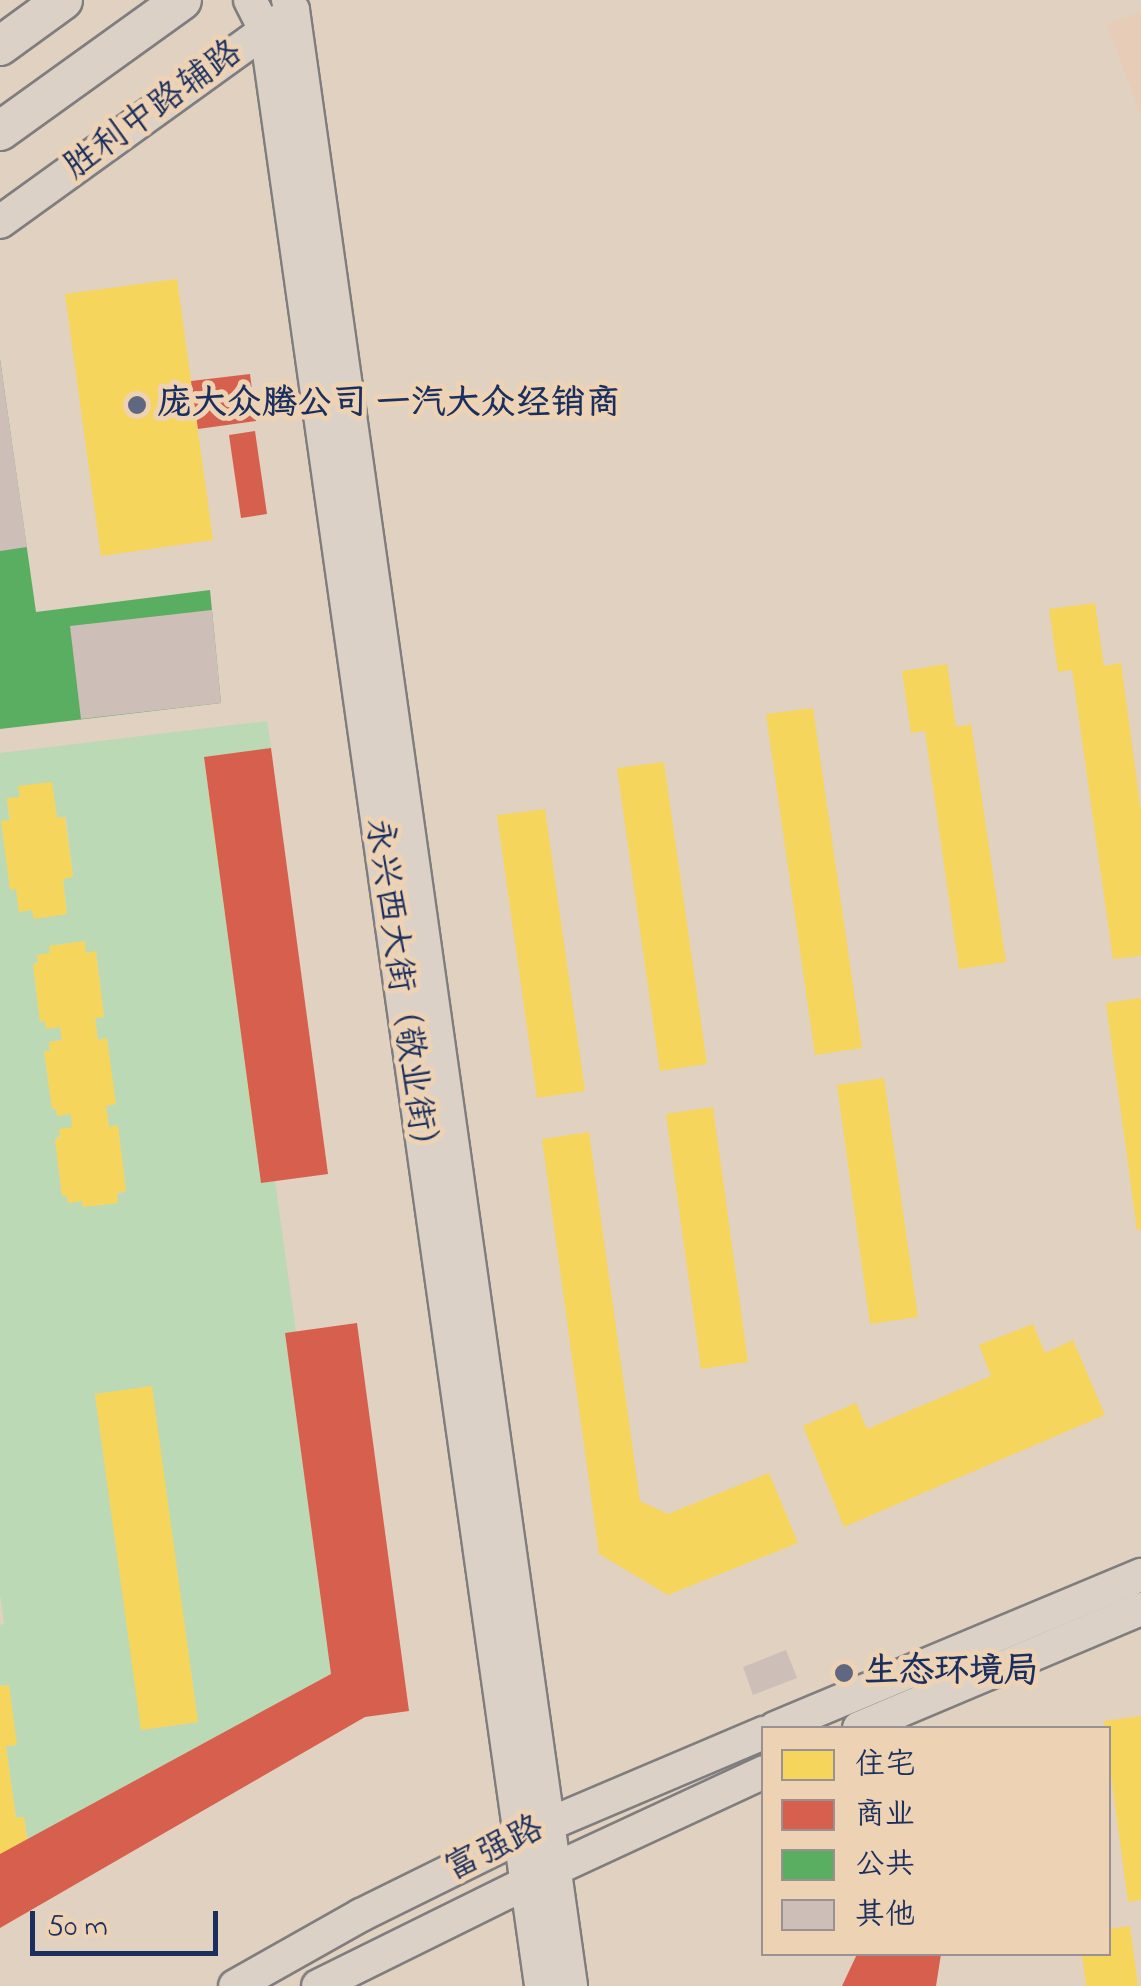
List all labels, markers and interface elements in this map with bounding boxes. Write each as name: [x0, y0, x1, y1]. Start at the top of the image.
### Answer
street label: 胜利中路辅路: [57, 32, 251, 190]
place label: 庞大众腾公司 一汽大众经销商: [157, 384, 621, 426]
marker: 庞大众腾公司 一汽大众经销商: [126, 394, 148, 416]
street label: 永兴西大街（敬业街）: [355, 816, 445, 1168]
place label: 生态环境局: [864, 1652, 1039, 1694]
marker: 生态环境局: [833, 1662, 855, 1684]
legend: [761, 1726, 1111, 1956]
text: 住宅: [855, 1744, 915, 1788]
text: 商业: [855, 1794, 915, 1838]
street label: 富强路: [439, 1808, 551, 1892]
text: 公共: [855, 1844, 915, 1888]
scale bar: [35, 1891, 222, 1953]
text: 其他: [855, 1894, 915, 1938]
text: 50 m: [47, 1906, 108, 1950]

